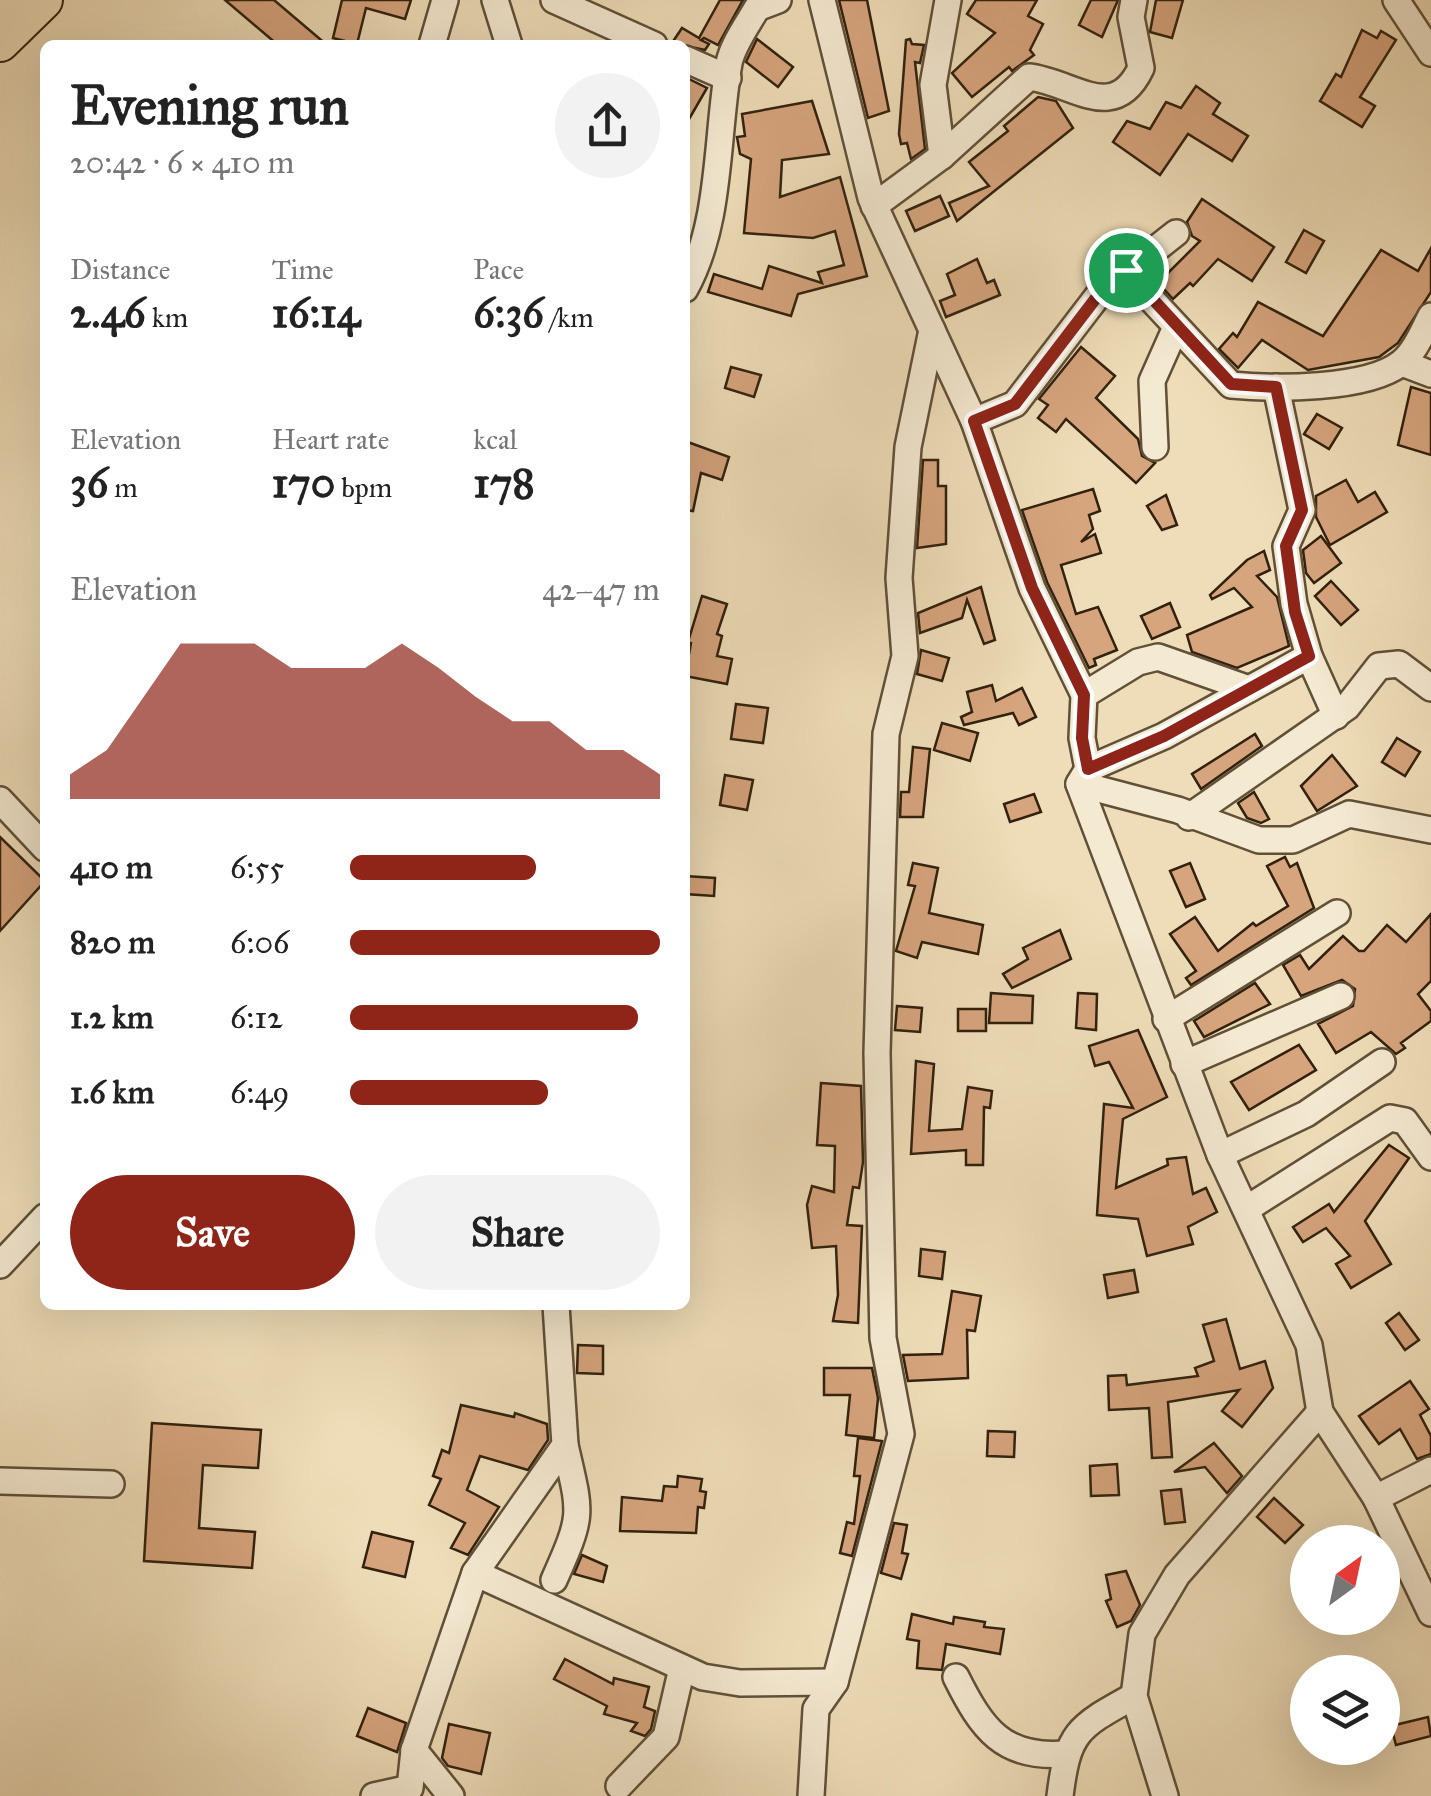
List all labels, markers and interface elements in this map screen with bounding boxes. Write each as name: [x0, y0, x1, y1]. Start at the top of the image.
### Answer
text: Evening run: [70, 72, 349, 139]
button: share: [555, 73, 660, 178]
text: 20:42 · 6 × 410 m: [70, 143, 294, 182]
pin: [1084, 228, 1169, 313]
icon: arrive: [1099, 243, 1154, 298]
text: Distance: [70, 252, 170, 287]
text: Time: [272, 252, 334, 287]
text: Pace: [473, 252, 524, 287]
text: 2.46: [70, 287, 146, 339]
text: 16:14: [272, 287, 360, 339]
text: 6:36: [473, 287, 544, 339]
text: km: [146, 300, 188, 335]
text: /km: [544, 300, 594, 335]
text: Elevation: [70, 422, 181, 457]
text: Heart rate: [272, 422, 389, 457]
text: kcal: [473, 422, 517, 457]
text: 36: [70, 457, 108, 509]
text: 170: [272, 457, 335, 509]
text: 178: [473, 457, 535, 509]
text: m: [108, 470, 138, 505]
text: bpm: [335, 470, 392, 505]
text: Elevation: [70, 570, 197, 609]
text: 42–47 m: [542, 570, 660, 609]
text: 410 m: [70, 848, 153, 887]
text: 6:55: [230, 848, 284, 887]
text: 820 m: [70, 923, 155, 962]
text: 6:06: [230, 923, 290, 962]
text: 1.2 km: [70, 998, 154, 1037]
text: 6:12: [230, 998, 283, 1037]
text: 1.6 km: [70, 1073, 154, 1112]
text: 6:49: [230, 1073, 289, 1112]
button: Save: [70, 1175, 355, 1290]
button: Share: [375, 1175, 660, 1290]
north arrow: [1290, 1525, 1400, 1635]
map controls: [1290, 1525, 1400, 1765]
button: layers: [1290, 1655, 1400, 1765]

